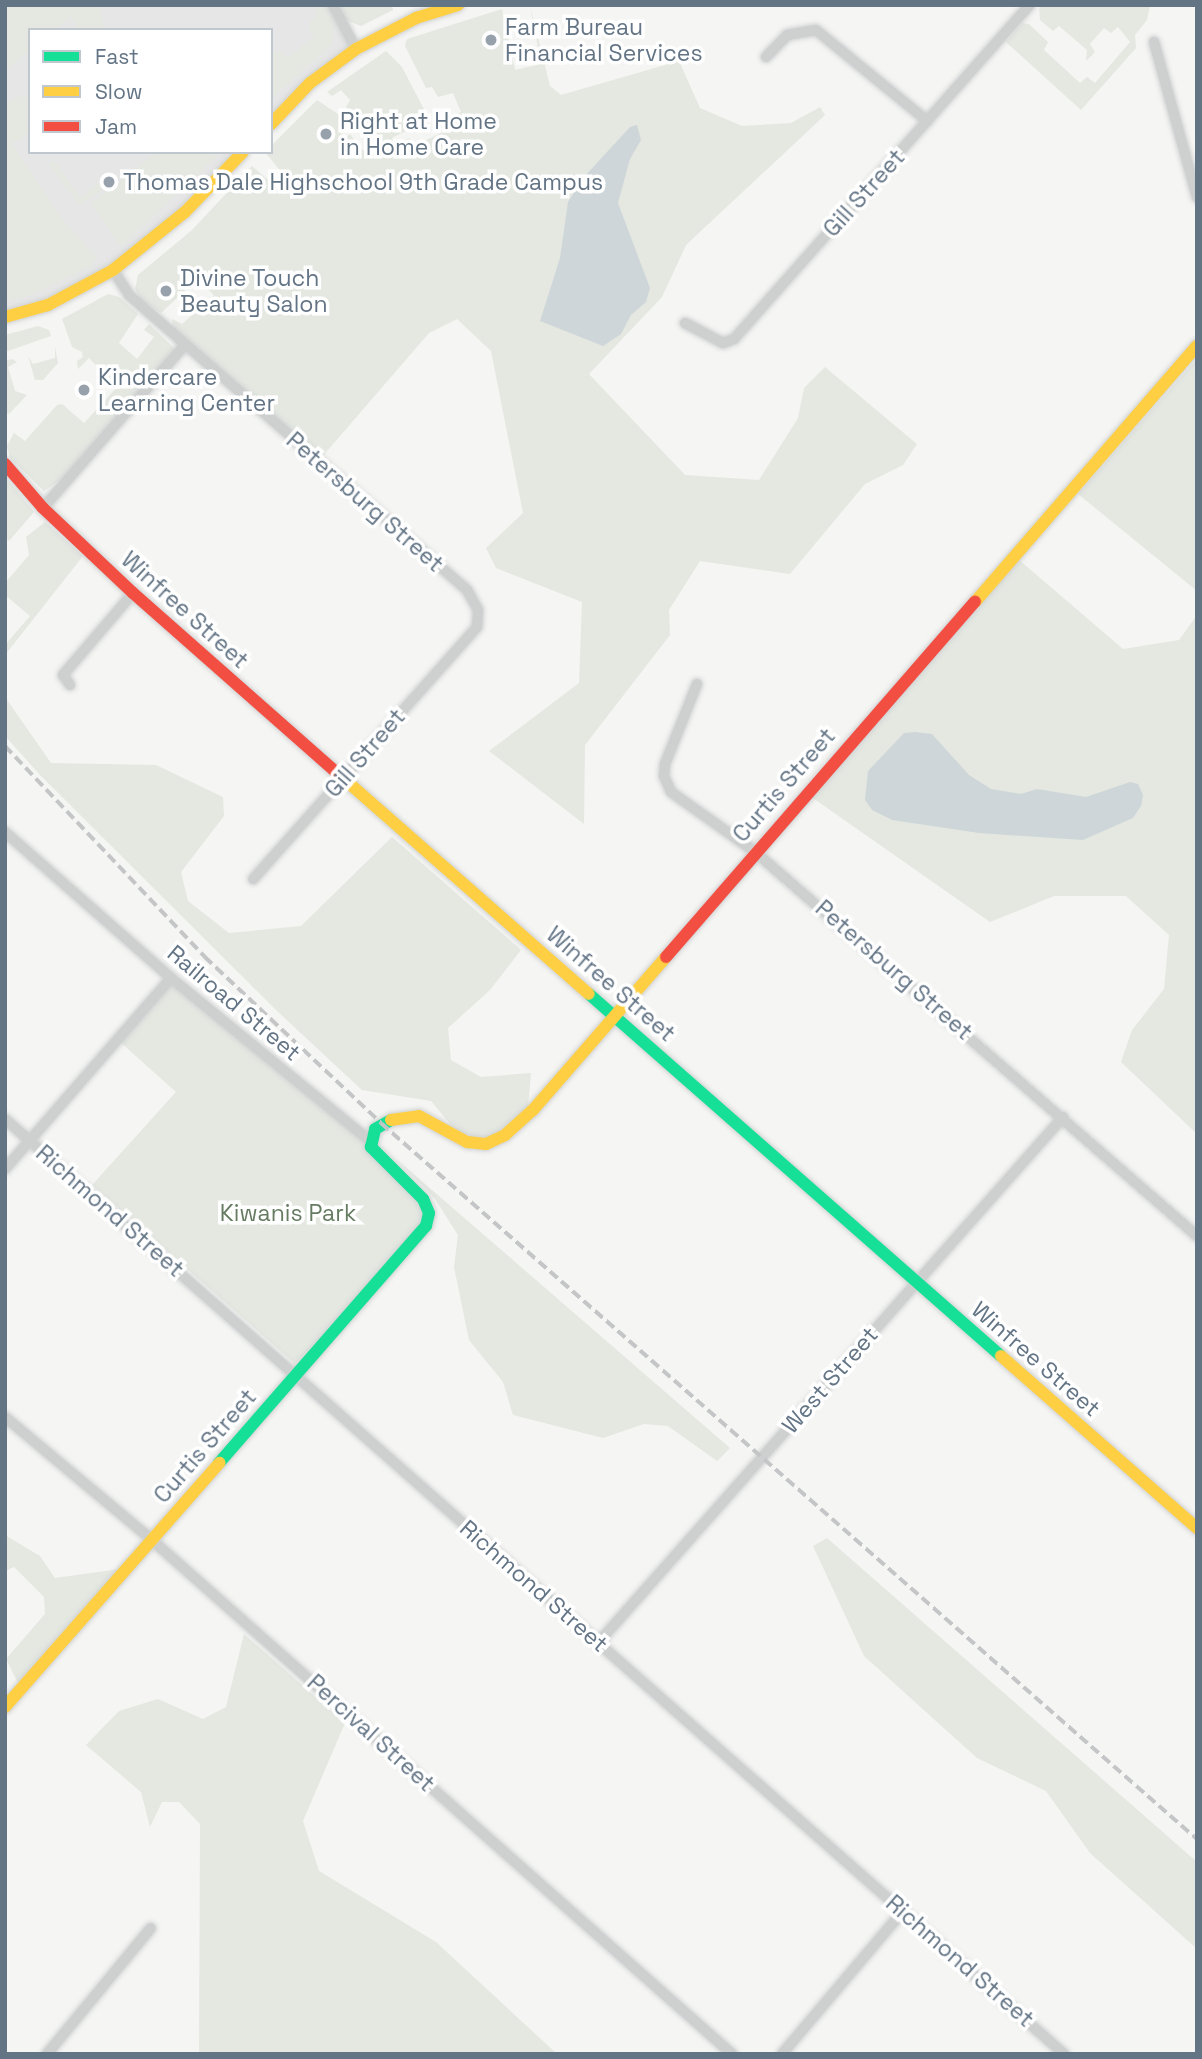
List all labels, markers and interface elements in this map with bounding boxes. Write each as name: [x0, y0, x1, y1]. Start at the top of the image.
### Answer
place label: Farm Bureau Financial Services: [505, 13, 703, 67]
legend: [28, 28, 273, 154]
marker: Farm Bureau Financial Services: [483, 32, 499, 48]
text: Fast: [95, 43, 139, 70]
text: Slow: [95, 78, 143, 105]
place label: Right at Home in Home Care: [340, 107, 497, 161]
text: Jam: [95, 113, 137, 140]
marker: Right at Home in Home Care: [318, 126, 334, 142]
street label: Gill Street: [818, 144, 910, 242]
place label: Thomas Dale Highschool 9th Grade Campus: [123, 168, 603, 196]
marker: Thomas Dale Highschool 9th Grade Campus: [101, 174, 117, 190]
place label: Divine Touch Beauty Salon: [180, 264, 328, 318]
marker: Divine Touch Beauty Salon: [158, 283, 174, 299]
place label: Kindercare Learning Center: [98, 363, 275, 417]
marker: Kindercare Learning Center: [76, 382, 92, 398]
street label: Petersburg Street: [281, 426, 449, 578]
street label: Winfree Street: [116, 546, 254, 674]
street label: Gill Street: [319, 703, 411, 803]
street label: Curtis Street: [727, 722, 841, 848]
street label: Petersburg Street: [810, 894, 978, 1046]
street label: Winfree Street: [541, 921, 681, 1047]
street label: Railroad Street: [162, 939, 306, 1067]
street label: Richmond Street: [30, 1139, 190, 1283]
park label: Kiwanis Park: [220, 1199, 356, 1227]
street label: Winfree Street: [966, 1296, 1106, 1422]
street label: West Street: [776, 1321, 884, 1439]
street label: Curtis Street: [148, 1383, 262, 1509]
street label: Richmond Street: [454, 1514, 614, 1658]
street label: Percival Street: [302, 1669, 440, 1797]
street label: Richmond Street: [880, 1889, 1040, 2033]

